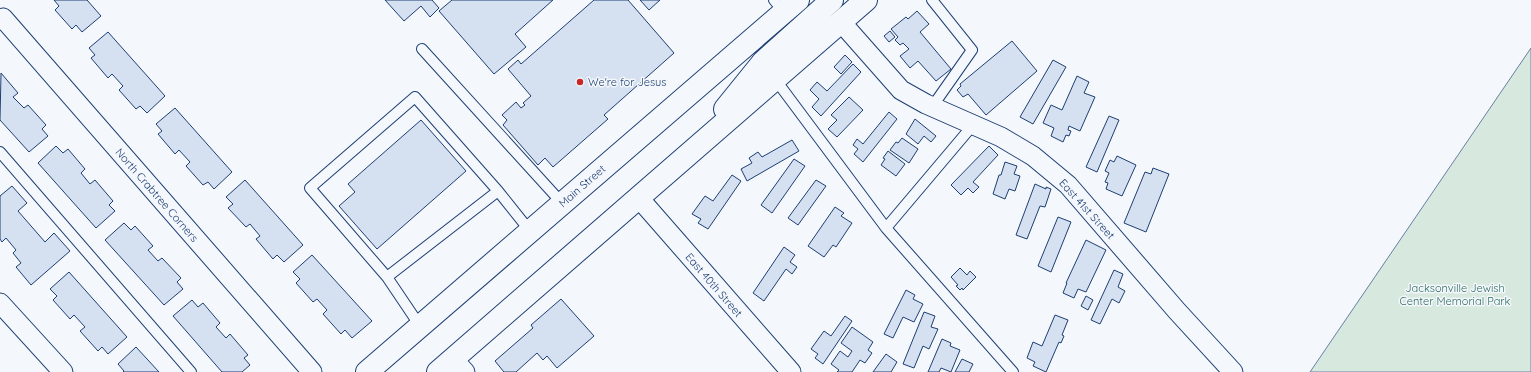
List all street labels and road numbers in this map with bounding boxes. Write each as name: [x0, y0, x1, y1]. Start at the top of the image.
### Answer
street label: North Crabtree Corners: [112, 145, 202, 245]
street label: Main Street: [556, 162, 609, 210]
street label: East 41st Street: [1056, 176, 1118, 242]
street label: East 40th Street: [682, 250, 746, 320]

